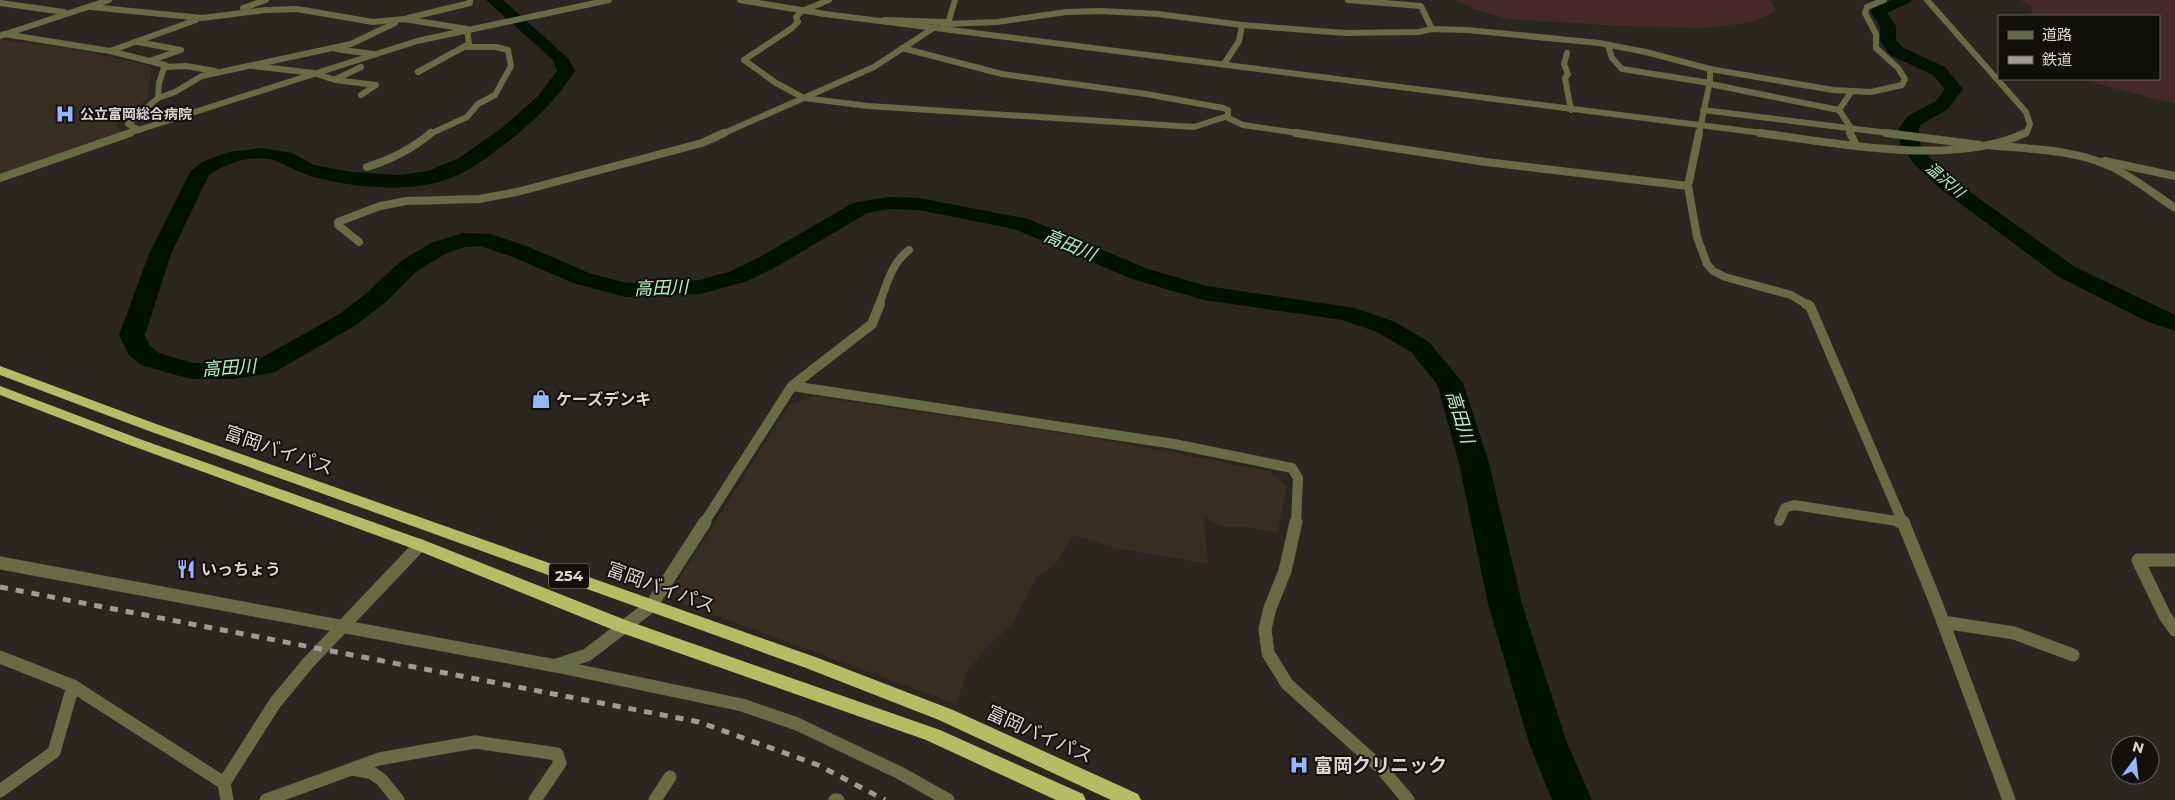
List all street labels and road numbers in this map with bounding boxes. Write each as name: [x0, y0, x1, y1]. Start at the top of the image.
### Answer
street label: 富岡バイパス: [221, 421, 336, 480]
street label: 富岡バイパス: [604, 557, 718, 618]
road number: 254: [549, 564, 589, 588]
street label: 富岡バイパス: [983, 701, 1096, 768]

